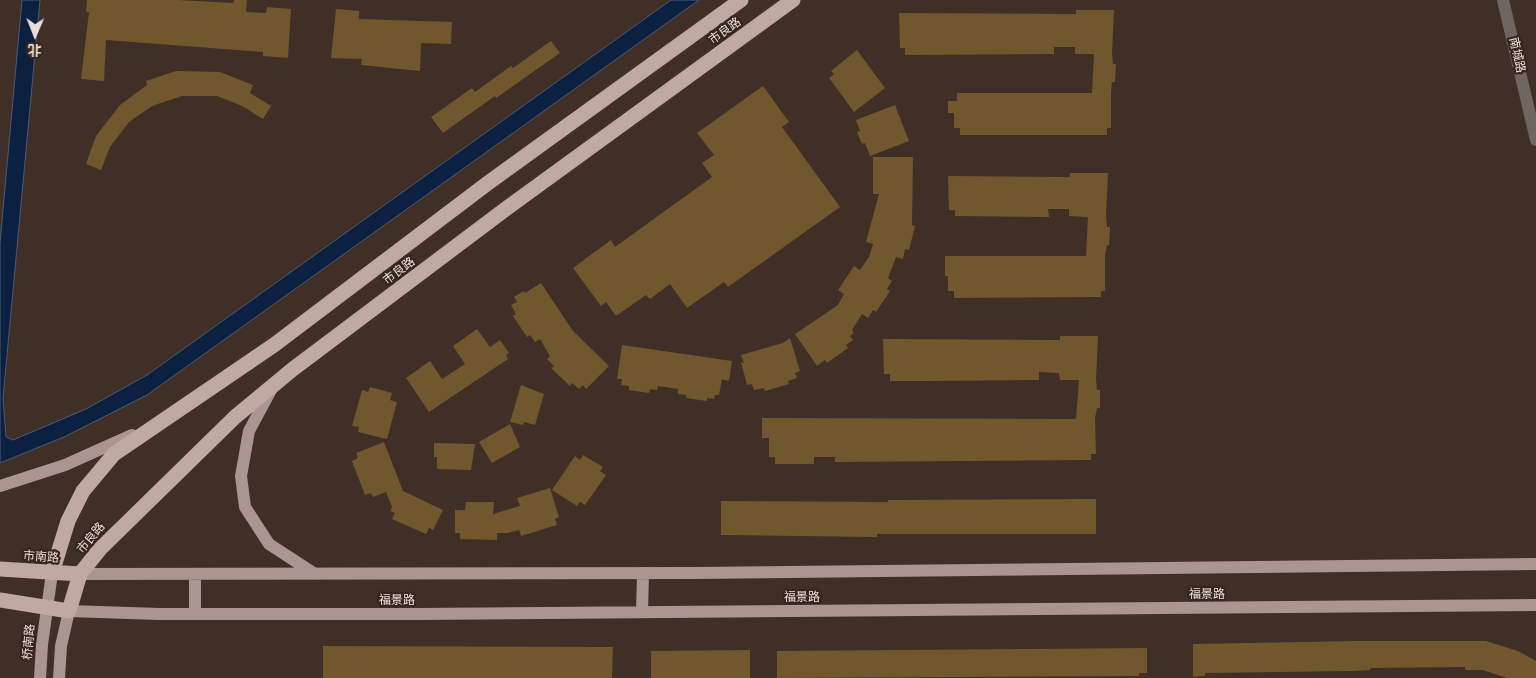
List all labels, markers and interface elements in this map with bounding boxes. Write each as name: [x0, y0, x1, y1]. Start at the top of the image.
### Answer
north arrow: [10, 10, 60, 60]
street label: 市良路: [706, 15, 744, 47]
street label: 南城路: [1506, 36, 1528, 74]
text: 北: [28, 42, 42, 58]
street label: 市良路: [380, 254, 418, 288]
street label: 市良路: [74, 520, 108, 556]
street label: 市南路: [23, 549, 59, 565]
street label: 福景路: [1189, 587, 1225, 601]
street label: 福景路: [784, 590, 820, 604]
street label: 福景路: [379, 593, 415, 607]
street label: 桥南路: [20, 623, 38, 661]

